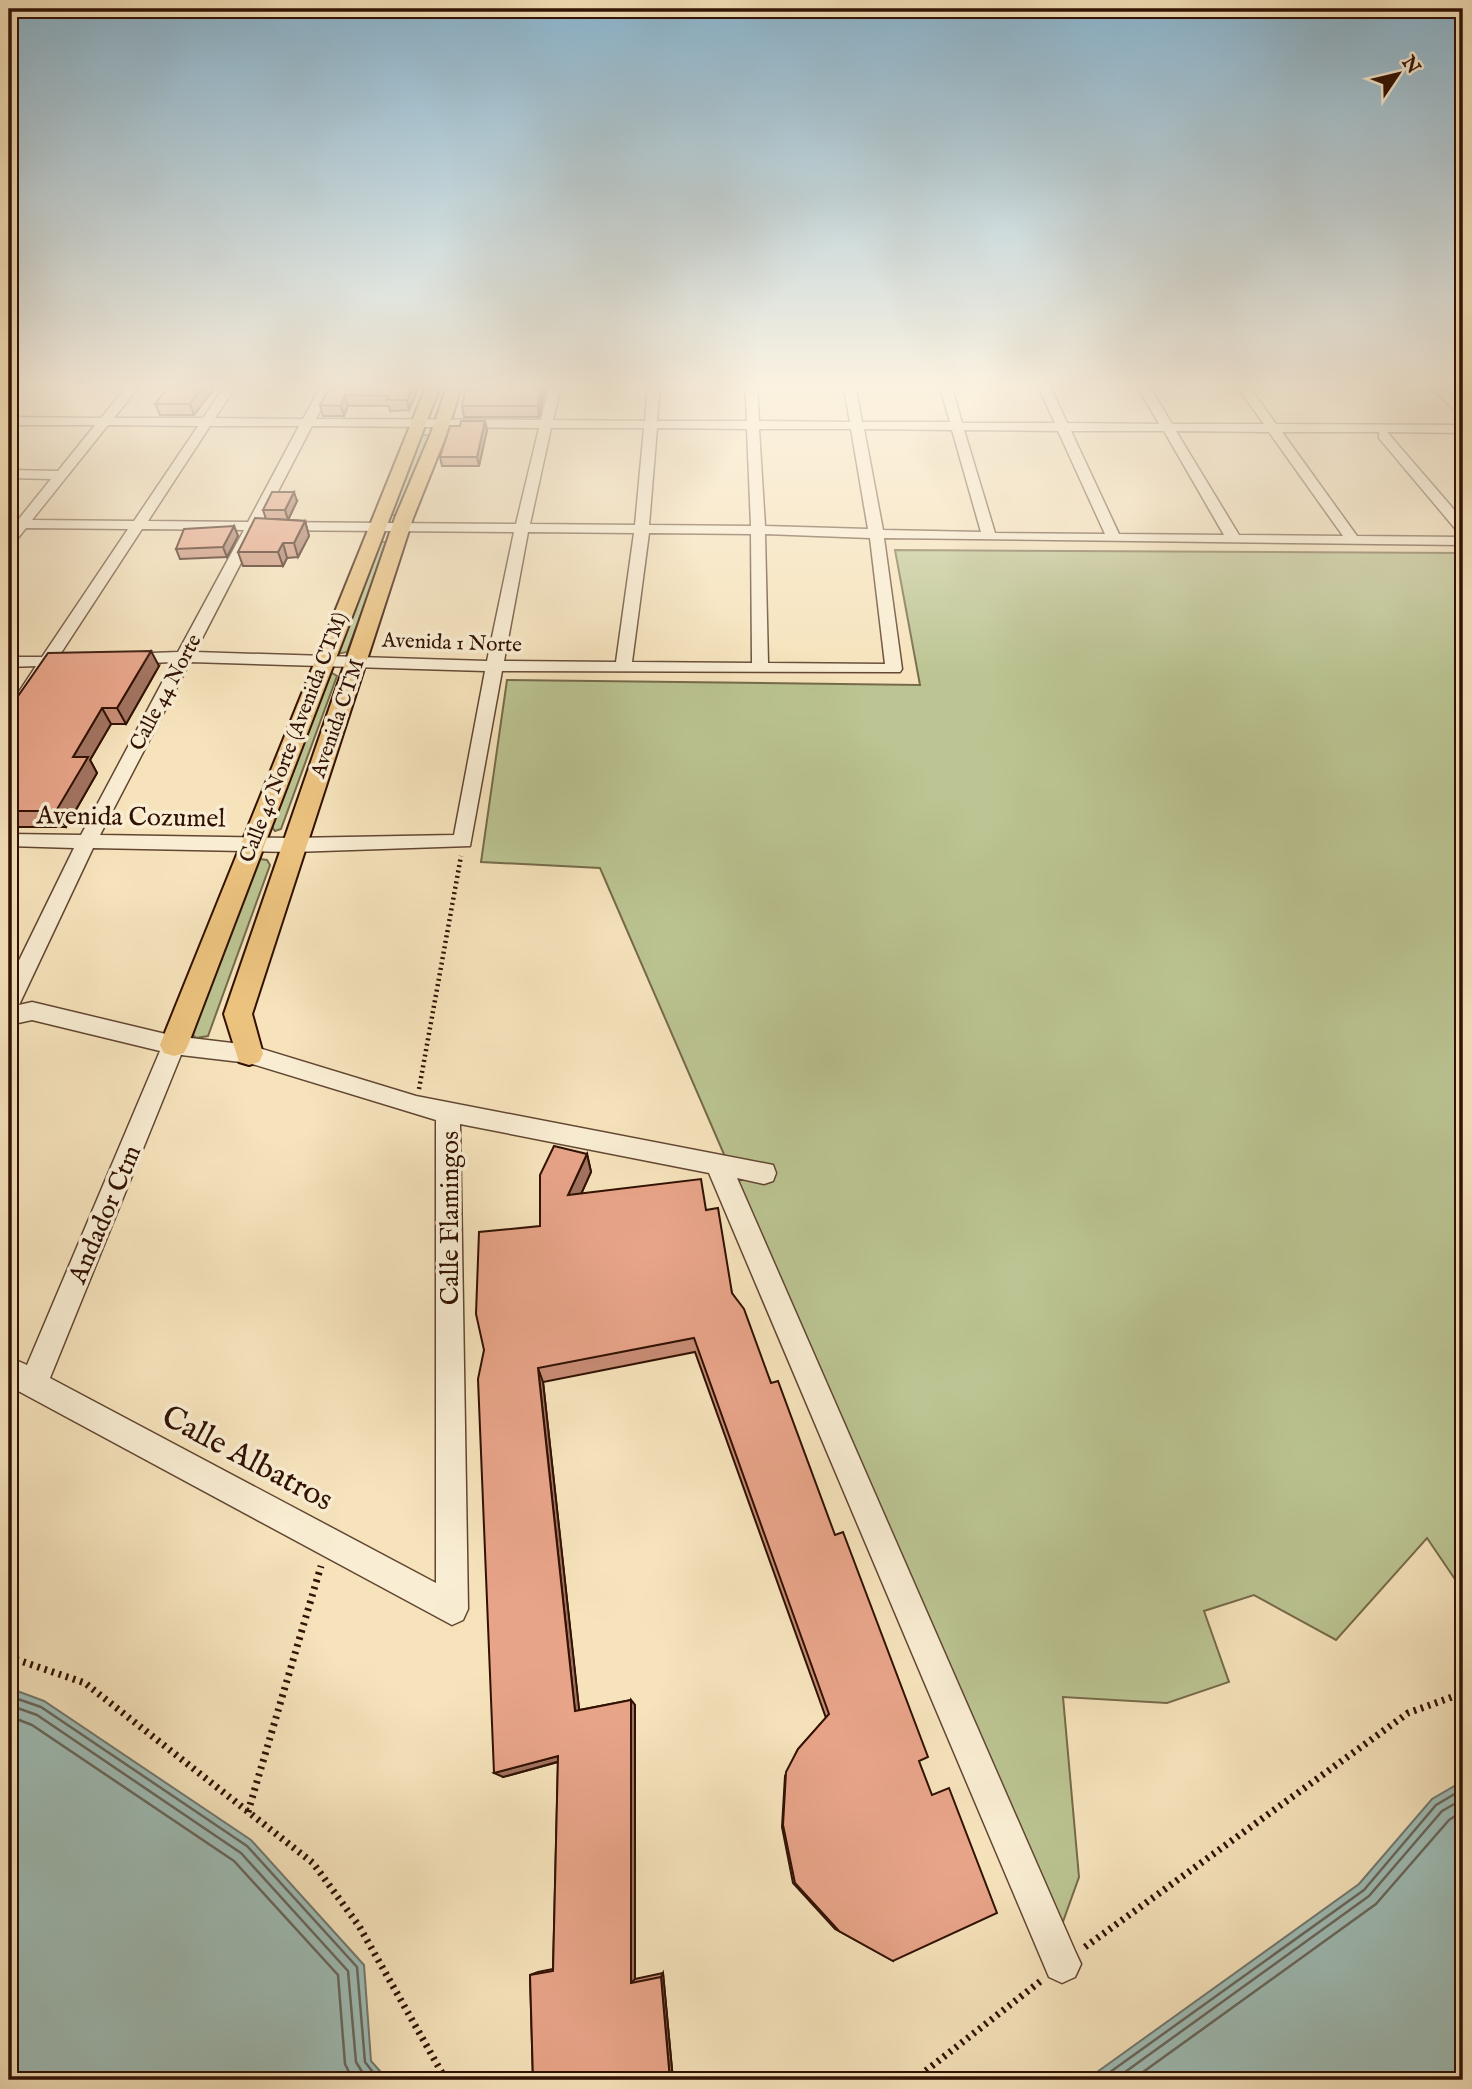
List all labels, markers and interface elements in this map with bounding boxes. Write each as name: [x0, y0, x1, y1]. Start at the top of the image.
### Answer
north arrow: [1364, 38, 1434, 108]
text: N: [1395, 51, 1425, 79]
street label: Calle 46 Norte (Avenida CTM): [234, 608, 355, 867]
street label: Avenida 1 Norte: [381, 628, 523, 659]
street label: Calle 44 Norte: [124, 629, 209, 756]
street label: Avenida CTM: [305, 655, 371, 783]
street label: Avenida Cozumel: [35, 799, 227, 836]
street label: Calle Flamingos: [434, 1131, 467, 1305]
street label: Andador Ctm: [61, 1140, 149, 1290]
street label: Calle Albatros: [154, 1397, 340, 1522]

